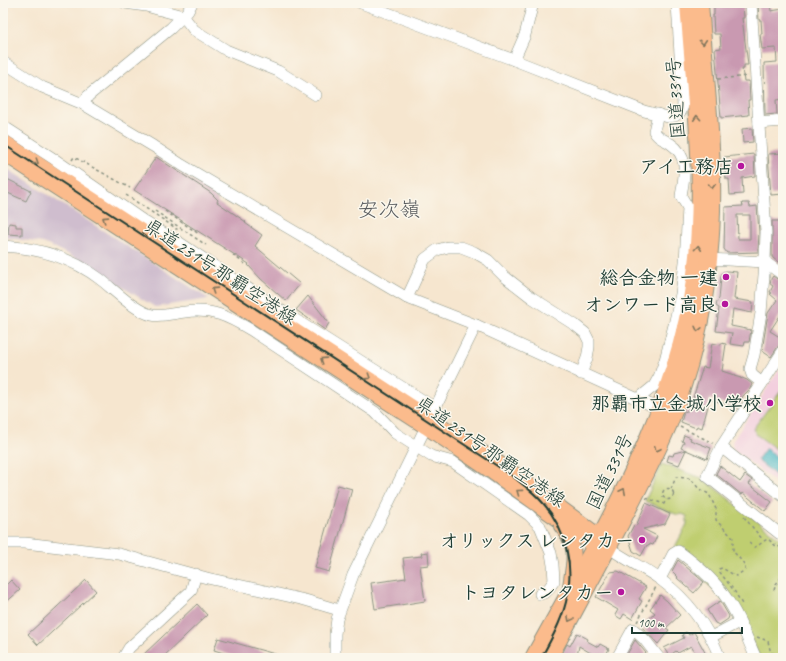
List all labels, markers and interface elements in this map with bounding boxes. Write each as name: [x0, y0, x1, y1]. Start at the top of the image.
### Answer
one-way arrow: [698, 39, 707, 45]
street label: 国道331号: [661, 56, 691, 140]
one-way arrow: [692, 115, 701, 121]
place label: アイ工務店: [639, 155, 733, 179]
one-way arrow: [32, 157, 39, 165]
marker: アイ工務店: [736, 161, 746, 171]
one-way arrow: [707, 183, 716, 189]
district label: 安次嶺: [358, 196, 421, 222]
street label: 県道231号那覇空港線: [139, 213, 301, 330]
one-way arrow: [102, 216, 109, 224]
one-way arrow: [693, 245, 702, 251]
place label: 総合金物 一建: [599, 266, 718, 290]
marker: 総合金物 一建: [721, 272, 731, 282]
one-way arrow: [211, 287, 218, 294]
place label: オンワード高良: [584, 293, 717, 317]
marker: オンワード高良: [720, 299, 730, 309]
one-way arrow: [694, 325, 702, 332]
one-way arrow: [320, 358, 327, 365]
one-way arrow: [364, 373, 371, 380]
street label: 県道231号那覇空港線: [411, 391, 570, 513]
place label: 那覇市立金城小学校: [591, 392, 762, 416]
marker: 那覇市立金城小学校: [765, 398, 775, 408]
street label: 国道331号: [581, 429, 639, 514]
one-way arrow: [654, 445, 662, 453]
one-way arrow: [618, 488, 626, 495]
one-way arrow: [516, 490, 523, 497]
place label: オリックス レンタカー: [439, 529, 634, 553]
marker: オリックス レンタカー: [637, 535, 647, 545]
place label: トヨタレンタカー: [461, 581, 613, 605]
marker: トヨタレンタカー: [616, 587, 626, 597]
scale bar: [632, 609, 742, 635]
one-way arrow: [567, 615, 575, 622]
text: 100 m: [638, 615, 665, 631]

